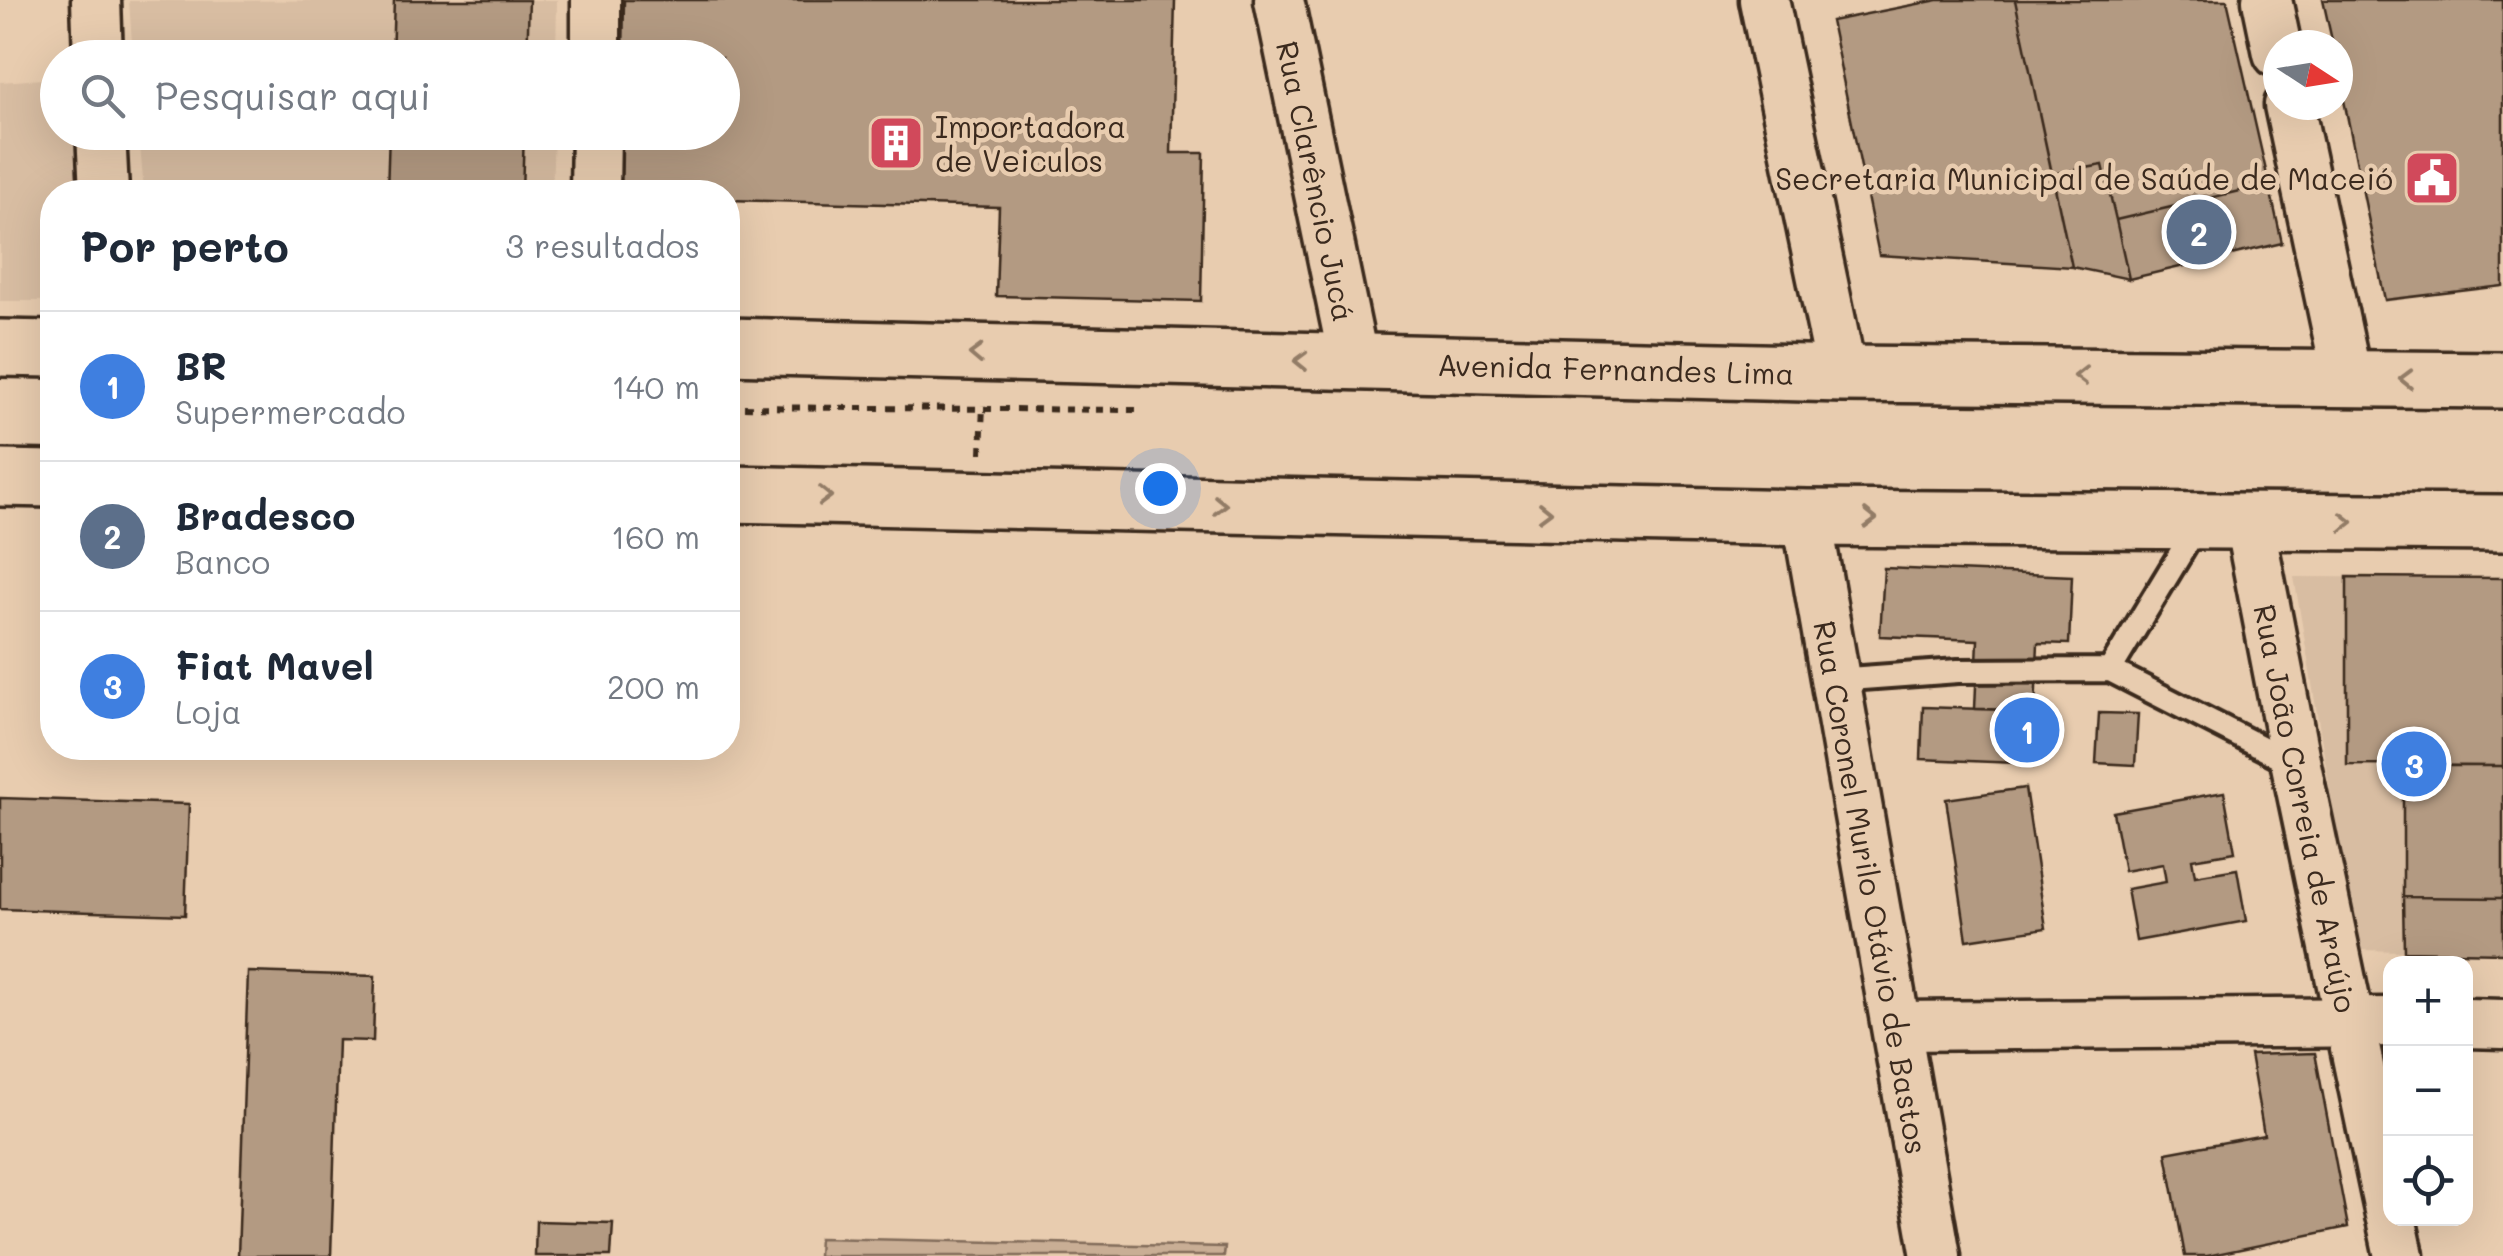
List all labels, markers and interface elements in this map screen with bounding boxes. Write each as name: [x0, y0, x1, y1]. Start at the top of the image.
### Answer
north arrow: [2263, 30, 2353, 120]
street label: Rua Clarêncio Jucá: [1268, 37, 1365, 325]
search box: [40, 40, 740, 150]
icon: search: [75, 68, 130, 123]
text: Pesquisar aqui: [155, 70, 431, 120]
place label: Importadora de Veiculos: [935, 106, 1126, 180]
building icon: Importadora de Veiculos: [866, 113, 926, 173]
public building icon: Secretaria Municipal de Saúde de Maceió: [2402, 148, 2462, 208]
place label: Secretaria Municipal de Saúde de Maceió: [1775, 158, 2393, 198]
pin: 2: [2166, 194, 2232, 270]
text: Por perto: [80, 218, 289, 273]
text: 3 resultados: [505, 224, 700, 266]
text: BR: [175, 340, 227, 390]
one-way arrow: [967, 343, 983, 364]
street label: Avenida Fernandes Lima: [1437, 344, 1795, 393]
one-way arrow: [1292, 351, 1308, 372]
text: 1: [105, 365, 120, 407]
text: 140 m: [611, 365, 700, 407]
one-way arrow: [2072, 365, 2088, 387]
one-way arrow: [2397, 368, 2412, 390]
text: Supermercado: [175, 390, 406, 432]
your location: [1135, 463, 1186, 514]
one-way arrow: [817, 486, 833, 507]
text: Bradesco: [175, 490, 355, 540]
one-way arrow: [1212, 494, 1228, 516]
one-way arrow: [1537, 502, 1553, 523]
one-way arrow: [1862, 508, 1878, 530]
one-way arrow: [2340, 511, 2355, 533]
text: 2: [104, 515, 121, 557]
text: 160 m: [611, 515, 700, 557]
text: Banco: [175, 540, 270, 582]
street label: Rua João Correia de Araújo: [2245, 601, 2367, 1016]
street label: Rua Coronel Murilo Otávio de Bastos: [1805, 618, 1938, 1157]
text: Fiat Mavel: [175, 640, 374, 690]
text: 3: [103, 665, 122, 707]
text: 200 m: [607, 665, 700, 707]
text: Loja: [175, 690, 242, 732]
pin: 1: [1994, 692, 2060, 768]
pin: 3: [2382, 726, 2446, 802]
map controls: [2383, 956, 2473, 1226]
button: +: [2383, 956, 2473, 1046]
button: −: [2383, 1046, 2473, 1136]
button: locate: [2383, 1136, 2473, 1226]

